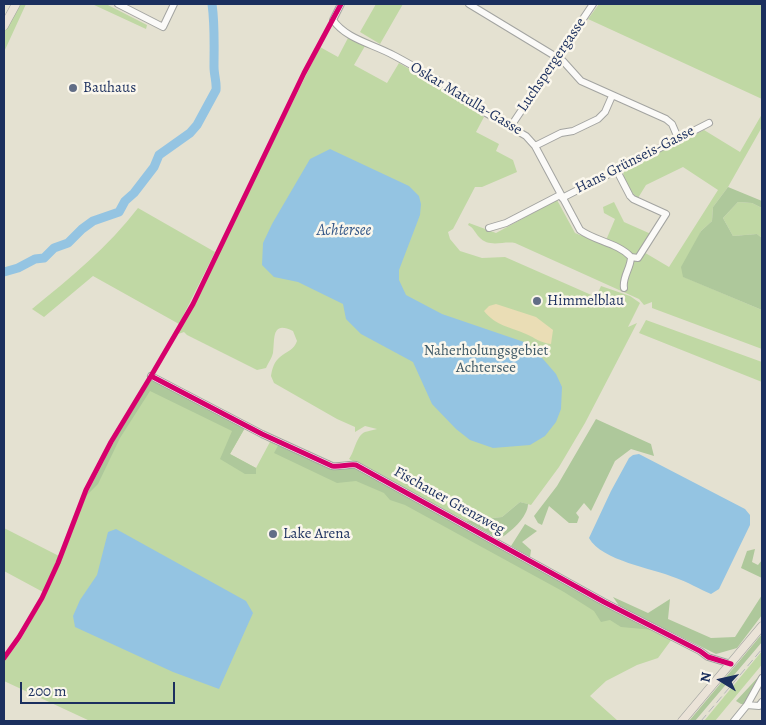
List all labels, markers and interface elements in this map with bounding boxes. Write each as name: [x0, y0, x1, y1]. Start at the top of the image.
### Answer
street label: Luchspergergasse: [514, 15, 590, 115]
street label: Oskar Matulla-Gasse: [407, 58, 525, 140]
place label: Bauhaus: [83, 79, 136, 97]
marker: Bauhaus: [67, 82, 79, 94]
street label: Hans Grünseis-Gasse: [572, 122, 698, 198]
water label: Achtersee: [317, 221, 371, 241]
place label: Himmelblau: [547, 292, 624, 310]
marker: Himmelblau: [531, 295, 543, 307]
park label: Naherholungsgebiet Achtersee: [424, 342, 548, 377]
street label: Fischauer Grenzweg: [390, 463, 508, 539]
place label: Lake Arena: [283, 525, 350, 543]
marker: Lake Arena: [267, 528, 279, 540]
north arrow: [696, 655, 746, 705]
text: N: [695, 671, 716, 684]
scale bar: [22, 672, 178, 704]
text: 200 m: [28, 681, 67, 701]

